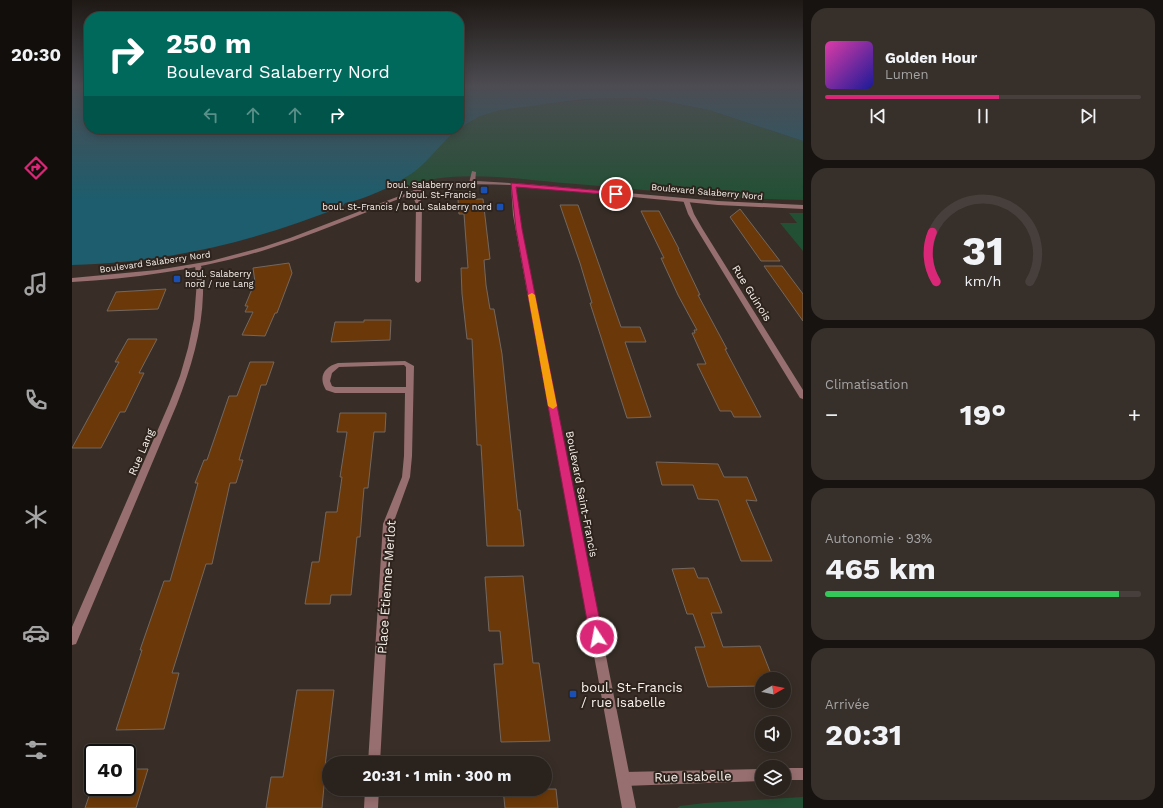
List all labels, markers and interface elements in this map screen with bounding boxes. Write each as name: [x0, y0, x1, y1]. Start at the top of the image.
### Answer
text: 250 m: [166, 27, 251, 60]
icon: right: [100, 28, 152, 80]
text: 20:30: [11, 44, 61, 65]
text: Golden Hour: [885, 49, 977, 67]
text: Boulevard Salaberry Nord: [166, 61, 390, 82]
text: Lumen: [885, 67, 929, 82]
icon: left: [200, 104, 222, 126]
icon: ahead: [242, 104, 264, 126]
icon: ahead: [284, 104, 306, 126]
icon: right: [326, 104, 348, 126]
icon: previous: [867, 105, 889, 127]
icon: pause: [972, 105, 994, 127]
icon: next: [1077, 105, 1099, 127]
icon: directions: [22, 154, 50, 182]
pin: [599, 177, 633, 211]
place label: boul. Salaberry nord / boul. St-Francis: [387, 180, 476, 200]
street label: Boulevard Salaberry Nord: [651, 182, 763, 202]
icon: arrive: [605, 183, 627, 205]
marker: boul. Salaberry nord / boul. St-Francis: [479, 185, 489, 195]
place label: boul. St-Francis / boul. Salaberry nord: [322, 202, 492, 212]
marker: boul. St-Francis / boul. Salaberry nord: [495, 202, 505, 212]
text: 31: [962, 226, 1004, 275]
street label: Boulevard Salaberry Nord: [99, 249, 211, 275]
street label: Rue Guinois: [729, 263, 774, 324]
place label: boul. Salaberry nord / rue Lang: [185, 269, 254, 289]
icon: music: [22, 270, 50, 298]
text: km/h: [965, 273, 1001, 289]
marker: boul. Salaberry nord / rue Lang: [172, 274, 182, 284]
text: Climatisation: [825, 377, 908, 392]
icon: phone: [22, 386, 50, 414]
text: 19°: [960, 397, 1006, 432]
text: −: [825, 402, 838, 427]
text: +: [1128, 402, 1141, 427]
street label: Rue Lang: [126, 427, 157, 478]
street label: Boulevard Saint-Francis: [563, 430, 600, 559]
icon: climate: [22, 503, 50, 531]
street label: Place Étienne-Merlot: [373, 519, 399, 654]
text: Autonomie · 93%: [825, 531, 932, 546]
text: 465 km: [825, 551, 936, 586]
position arrow: [576, 616, 618, 658]
icon: car: [22, 619, 50, 647]
north arrow: [755, 672, 791, 708]
map controls: [755, 672, 791, 796]
place label: boul. St-Francis / rue Isabelle: [581, 680, 683, 710]
marker: boul. St-Francis / rue Isabelle: [568, 689, 578, 699]
text: Arrivée: [825, 697, 869, 712]
button: sound: [755, 716, 791, 752]
text: 20:31: [825, 717, 902, 752]
icon: filters: [22, 736, 50, 764]
speed limit sign: 40: [84, 744, 136, 796]
button: layers: [755, 760, 791, 796]
text: 20:31 · 1 min · 300 m: [363, 767, 511, 785]
street label: Rue Isabelle: [654, 768, 732, 785]

